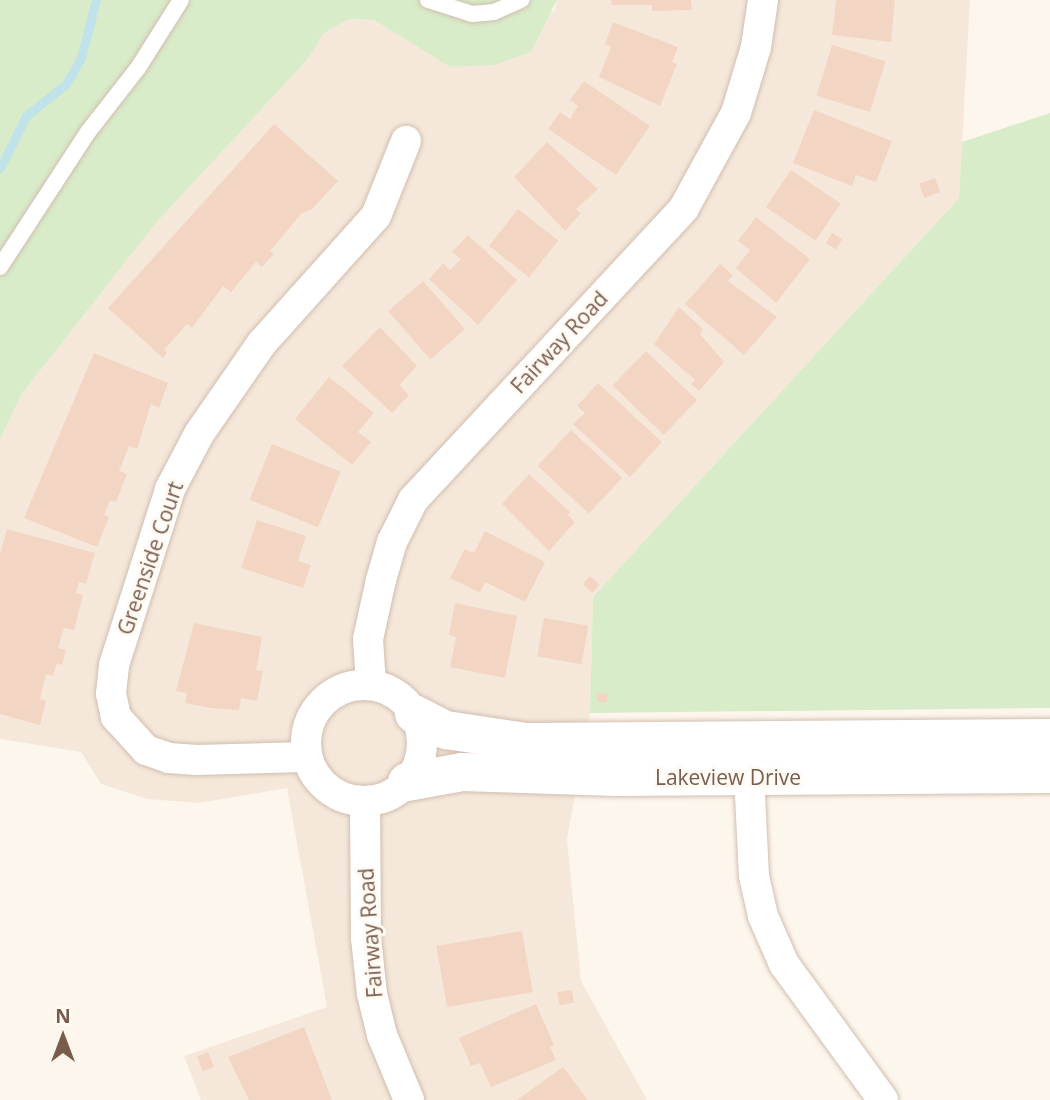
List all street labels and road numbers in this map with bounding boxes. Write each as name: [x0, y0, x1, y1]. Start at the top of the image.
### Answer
street label: Fairway Road: [505, 286, 613, 398]
street label: Greenside Court: [112, 478, 188, 638]
street label: Lakeview Drive: [655, 764, 801, 790]
street label: Fairway Road: [353, 867, 387, 999]

